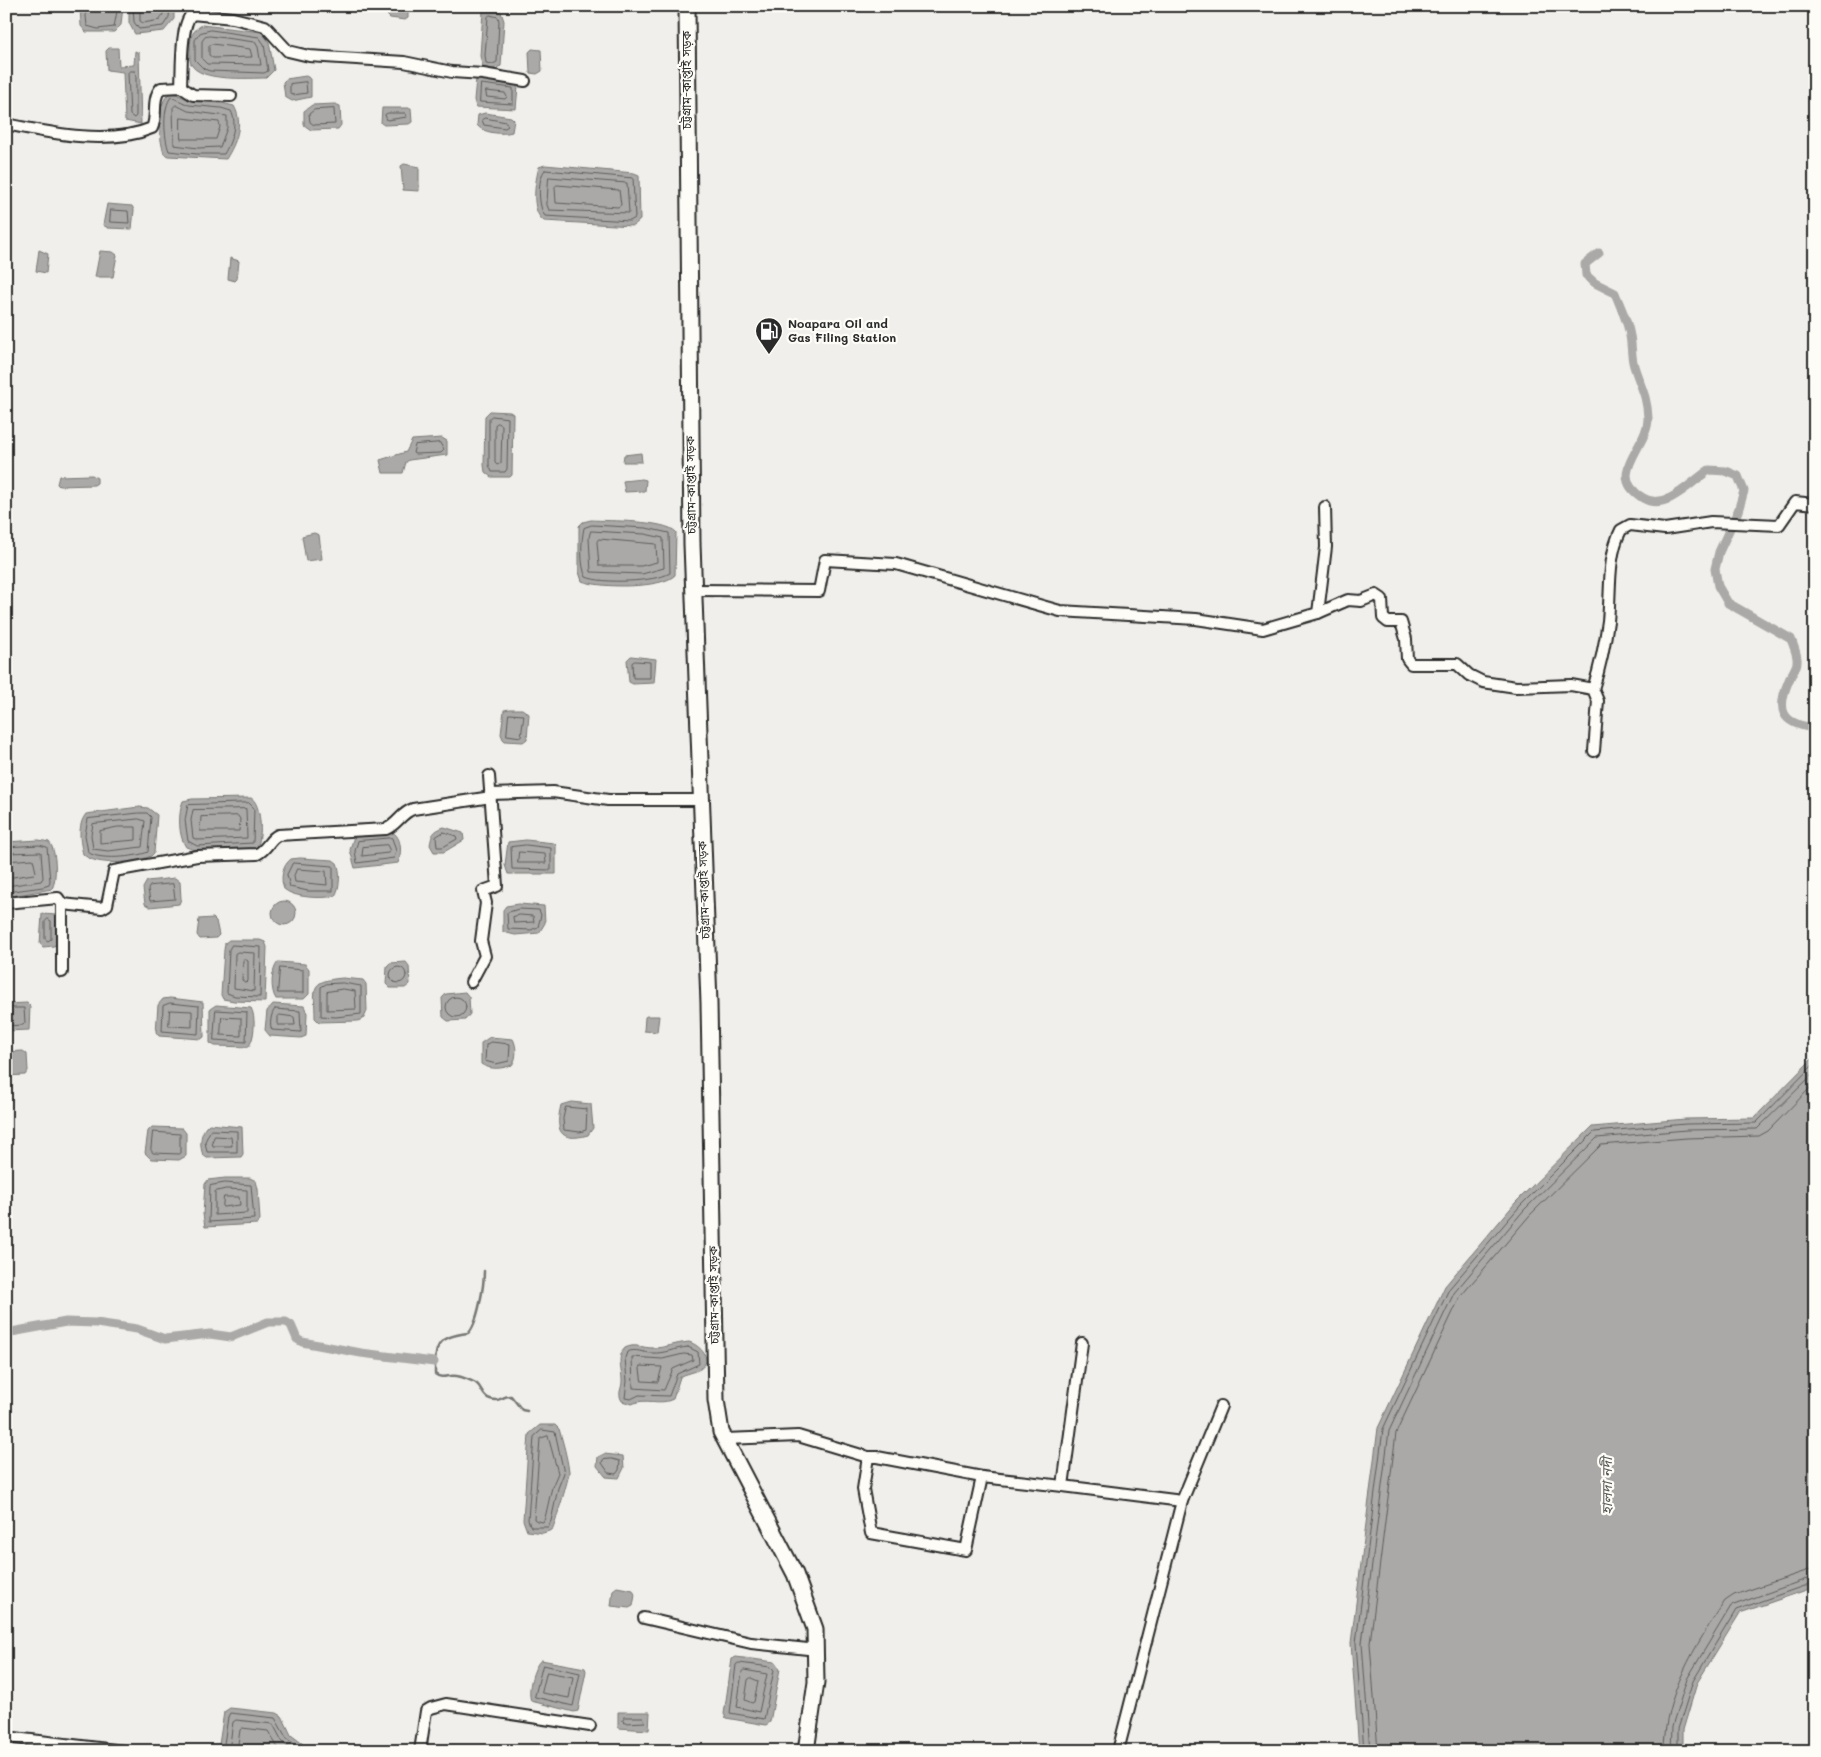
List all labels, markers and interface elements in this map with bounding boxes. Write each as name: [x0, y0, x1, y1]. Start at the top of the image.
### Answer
street label: চট্টগ্রাম-কাপ্তাই সড়ক: [678, 31, 694, 130]
place label: Noapara Oil and Gas Filing Station: [788, 315, 896, 345]
fuel station icon: Noapara Oil and Gas Filing Station: [754, 316, 784, 355]
street label: চট্টগ্রাম-কাপ্তাই সড়ক: [681, 435, 699, 535]
street label: চট্টগ্রাম-কাপ্তাই সড়ক: [693, 840, 713, 940]
street label: চট্টগ্রাম-কাপ্তাই সড়ক: [704, 1245, 722, 1345]
water label: হালদা নদী: [1597, 1454, 1616, 1515]

